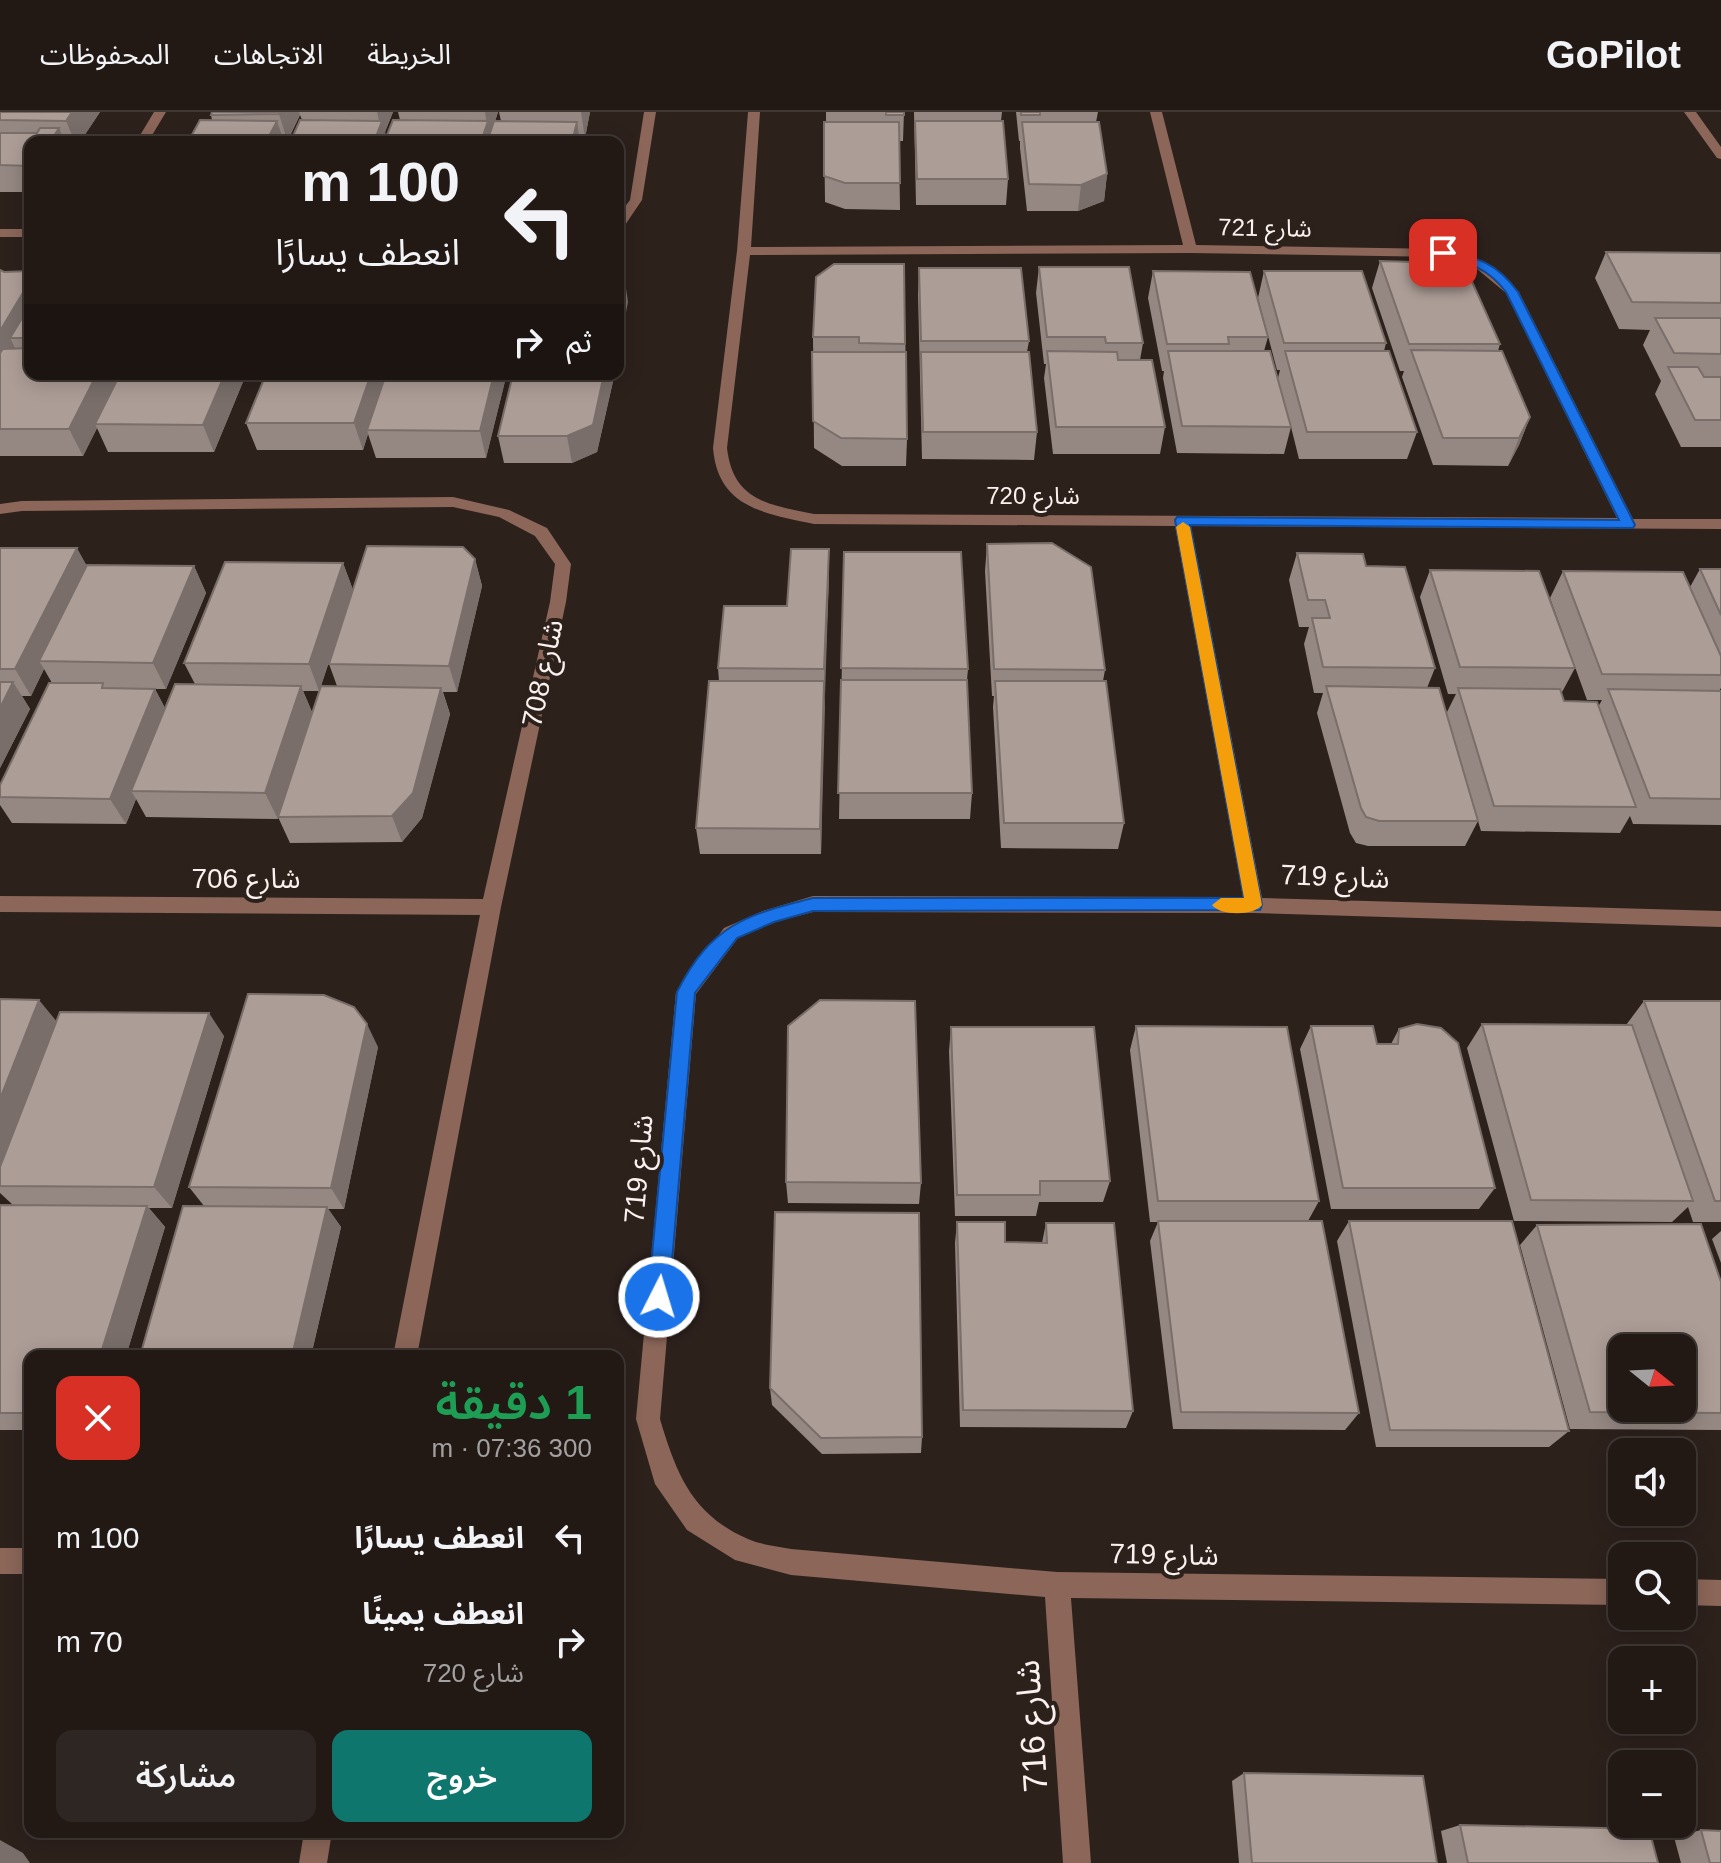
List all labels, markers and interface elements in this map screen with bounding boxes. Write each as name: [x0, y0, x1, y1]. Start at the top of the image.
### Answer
text: GoPilot: [1546, 34, 1681, 76]
text: المحفوظات: [40, 39, 170, 70]
text: الاتجاهات: [214, 39, 323, 70]
text: الخريطة: [367, 39, 451, 70]
text: 100 m: [301, 150, 460, 213]
icon: left: [488, 168, 592, 272]
street label: شارع 721: [1218, 213, 1312, 246]
pin: [1409, 219, 1477, 287]
icon: arrive: [1421, 231, 1465, 275]
text: انعطف يسارًا: [275, 232, 460, 273]
icon: right: [506, 320, 550, 364]
text: ثم: [566, 325, 592, 358]
street label: شارع 720: [986, 482, 1080, 513]
street label: شارع 708: [516, 617, 574, 731]
street label: شارع 719: [1280, 859, 1390, 899]
street label: شارع 706: [191, 863, 301, 899]
street label: شارع 719: [618, 1113, 664, 1225]
position arrow: [617, 1255, 701, 1339]
north arrow: [1608, 1334, 1696, 1422]
map controls: [1608, 1334, 1696, 1838]
button: close: [56, 1376, 140, 1460]
text: 1 دقيقة: [436, 1376, 592, 1429]
text: 300 m · 07:36: [432, 1433, 592, 1463]
button: sound: [1608, 1438, 1696, 1526]
icon: left: [548, 1516, 592, 1560]
text: 100 m: [56, 1521, 139, 1554]
text: انعطف يسارًا: [355, 1521, 524, 1554]
street label: شارع 719: [1109, 1538, 1219, 1576]
button: search: [1608, 1542, 1696, 1630]
text: انعطف يمينًا: [362, 1597, 524, 1630]
icon: right: [548, 1620, 592, 1664]
text: 70 m: [56, 1625, 123, 1658]
button: +: [1608, 1646, 1696, 1734]
text: شارع 720: [423, 1658, 524, 1688]
street label: شارع 716: [1007, 1658, 1061, 1793]
button: مشاركة: [56, 1730, 316, 1822]
button: خروج: [332, 1730, 592, 1822]
button: −: [1608, 1750, 1696, 1838]

